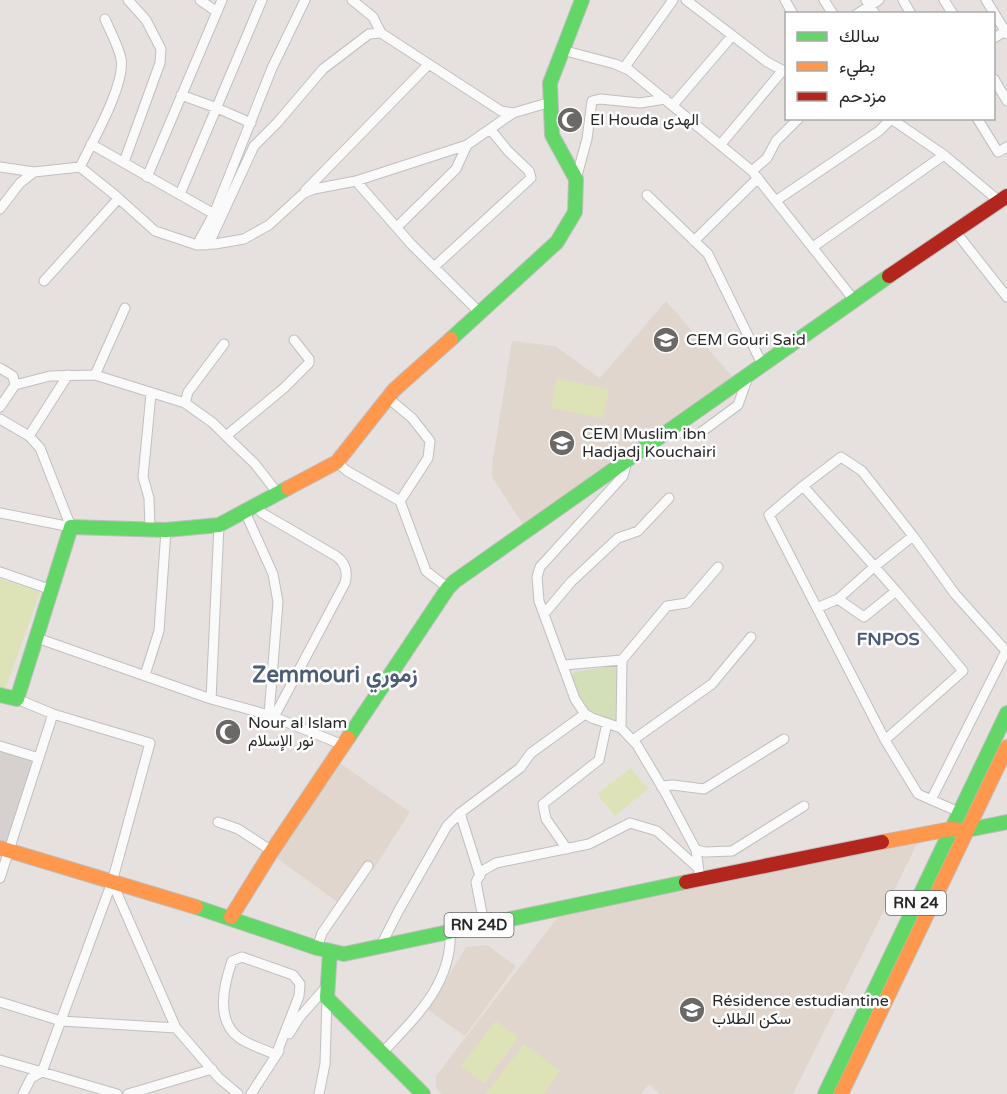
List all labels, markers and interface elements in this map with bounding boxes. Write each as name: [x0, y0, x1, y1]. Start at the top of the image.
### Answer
legend: [785, 12, 995, 120]
text: سالك: [839, 25, 879, 47]
text: بطيء: [839, 55, 875, 81]
text: مزدحم: [839, 85, 886, 108]
mosque icon: El Houda الهدى: [555, 105, 585, 135]
place label: El Houda الهدى: [590, 110, 699, 130]
school or university icon: CEM Gouri Said: [651, 325, 681, 355]
place label: CEM Gouri Said: [686, 330, 806, 350]
place label: CEM Muslim ibn Hadjadj Kouchairi: [582, 424, 716, 462]
school or university icon: CEM Muslim ibn Hadjadj Kouchairi: [547, 428, 577, 458]
district label: FNPOS: [856, 628, 920, 650]
district label: Zemmouri زموري: [252, 662, 418, 693]
place label: Nour al Islam نور الإسلام: [248, 713, 347, 751]
mosque icon: Nour al Islam نور الإسلام: [213, 717, 243, 747]
road number: RN 24: [886, 891, 946, 915]
road number: RN 24D: [444, 913, 514, 937]
place label: Résidence estudiantine سكن الطلاب: [712, 991, 889, 1029]
school or university icon: Résidence estudiantine سكن الطلاب: [677, 995, 707, 1025]

